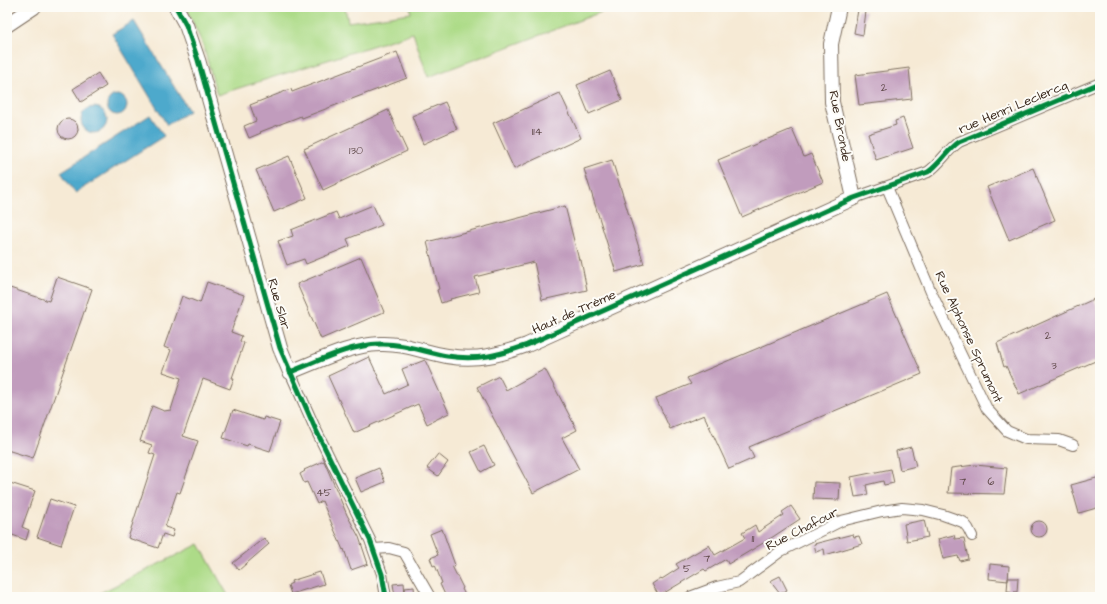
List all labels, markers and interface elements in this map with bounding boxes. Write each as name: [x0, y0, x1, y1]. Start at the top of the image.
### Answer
street label: rue Henri Leclercq: [956, 76, 1071, 138]
house number: 2: [881, 80, 888, 95]
street label: Rue Bronde: [824, 89, 856, 163]
house number: 114: [532, 124, 543, 139]
house number: 130: [349, 143, 363, 158]
street label: Rue Alphonse Sprumont: [931, 268, 1008, 406]
street label: Rue Slar: [263, 276, 295, 332]
street label: Haut de Trème: [529, 285, 619, 339]
house number: 2: [1045, 328, 1052, 343]
house number: 3: [1051, 358, 1057, 373]
house number: 7: [960, 474, 967, 489]
house number: 6: [988, 474, 995, 489]
house number: 45: [316, 485, 332, 500]
street label: Rue Chafour: [763, 503, 841, 555]
house number: 11: [752, 531, 755, 546]
house number: 7: [704, 551, 711, 566]
house number: 5: [683, 561, 691, 576]

